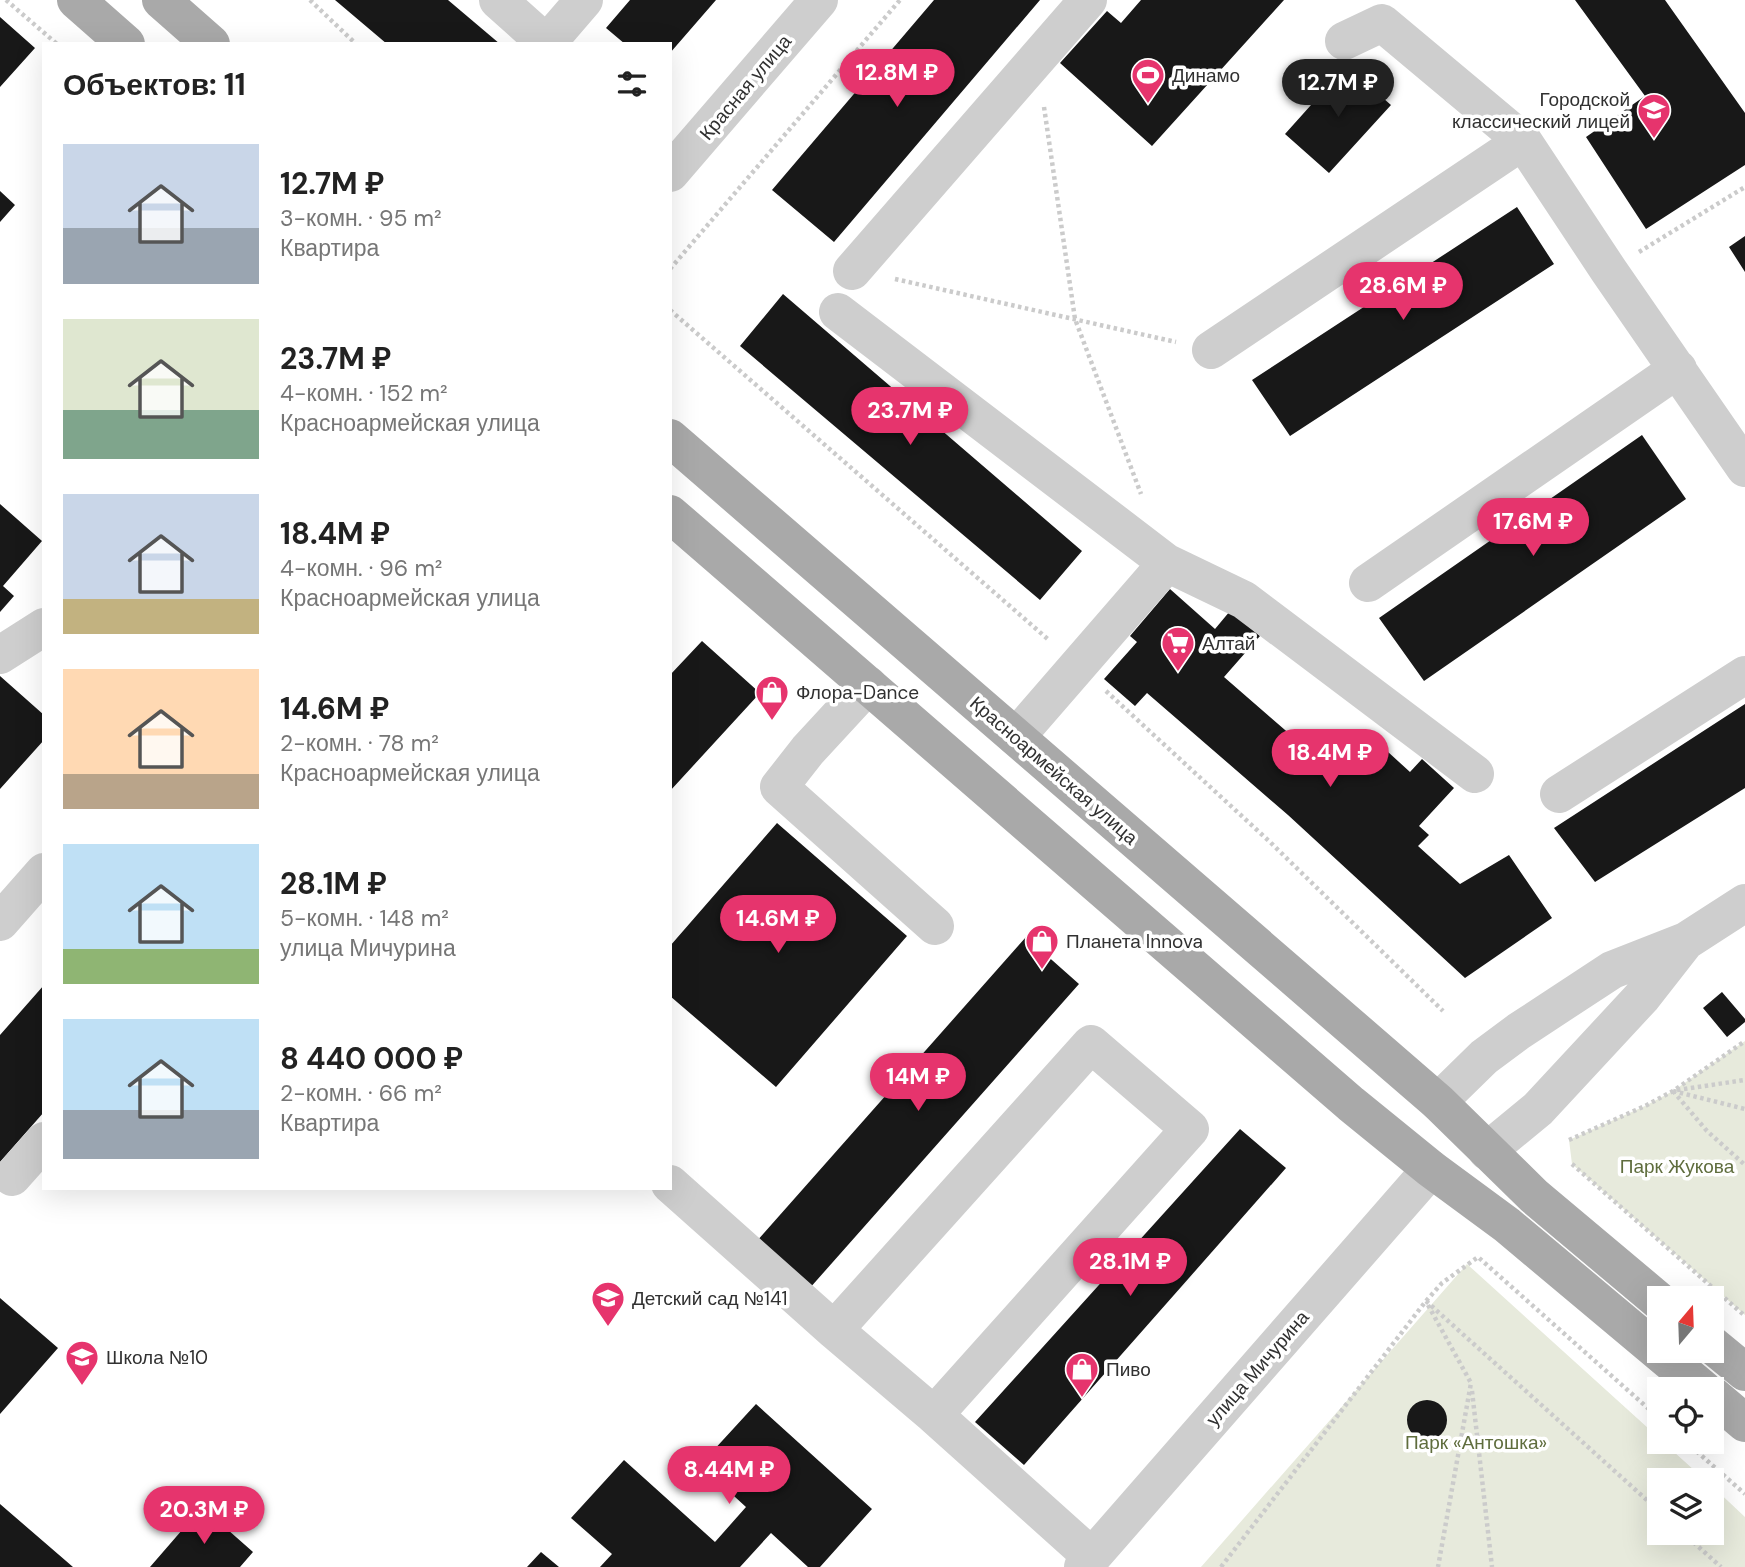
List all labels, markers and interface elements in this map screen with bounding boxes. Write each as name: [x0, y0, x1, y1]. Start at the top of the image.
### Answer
street label: Красная улица: [694, 29, 797, 145]
pin: 12.8M ₽: [832, 50, 962, 109]
sports icon: Динамо: [1129, 56, 1167, 105]
text: 12.8M ₽: [856, 57, 938, 87]
pin: 12.7M ₽: [1273, 60, 1403, 119]
place label: Динамо: [1172, 63, 1240, 88]
text: Объектов: 11: [63, 65, 246, 104]
icon: filters: [613, 65, 651, 103]
text: 12.7M ₽: [1298, 67, 1378, 97]
place label: Городской классический лицей: [1452, 87, 1630, 134]
school or university icon: Городской классический лицей: [1635, 91, 1673, 140]
text: 12.7M ₽: [280, 164, 384, 203]
icon: home: [119, 172, 203, 256]
text: 3-комн. · 95 m²: [280, 203, 442, 233]
text: Квартира: [280, 233, 379, 263]
pin: 28.6M ₽: [1338, 262, 1468, 322]
text: 28.6M ₽: [1359, 270, 1447, 300]
text: 23.7M ₽: [280, 339, 391, 378]
icon: home: [119, 347, 203, 431]
text: 4-комн. · 152 m²: [280, 378, 448, 408]
pin: 23.7M ₽: [845, 388, 975, 447]
text: 23.7M ₽: [867, 395, 953, 425]
text: Красноармейская улица: [280, 408, 540, 438]
pin: 17.6M ₽: [1468, 498, 1598, 558]
text: 17.6M ₽: [1493, 506, 1573, 536]
text: 18.4M ₽: [280, 514, 390, 553]
icon: home: [119, 522, 203, 606]
text: 4-комн. · 96 m²: [280, 553, 442, 583]
text: Красноармейская улица: [280, 583, 540, 613]
supermarket icon: Алтай: [1159, 624, 1197, 673]
place label: Алтай: [1202, 631, 1255, 656]
shop icon: Флора-Dance: [753, 673, 791, 722]
place label: Флора-Dance: [796, 680, 919, 705]
text: 14.6M ₽: [280, 689, 389, 728]
street label: Красноармейская улица: [965, 691, 1143, 850]
icon: home: [119, 697, 203, 781]
text: 2-комн. · 78 m²: [280, 728, 439, 758]
pin: 18.4M ₽: [1265, 730, 1395, 789]
text: 18.4M ₽: [1288, 737, 1372, 767]
text: Красноармейская улица: [280, 758, 540, 788]
text: 28.1M ₽: [280, 864, 387, 903]
icon: home: [119, 872, 203, 956]
pin: 14.6M ₽: [713, 895, 843, 955]
text: 5-комн. · 148 m²: [280, 903, 449, 933]
text: 14.6M ₽: [736, 903, 820, 933]
shop icon: Планета Innova: [1023, 922, 1061, 971]
place label: Планета Innova: [1066, 929, 1203, 954]
text: улица Мичурина: [280, 933, 456, 963]
text: 8 440 000 ₽: [280, 1039, 463, 1078]
icon: home: [119, 1047, 203, 1131]
pin: 14M ₽: [869, 1054, 967, 1113]
text: 14M ₽: [886, 1061, 950, 1091]
text: 2-комн. · 66 m²: [280, 1078, 442, 1108]
text: Квартира: [280, 1108, 379, 1138]
park label: Парк Жукова: [1620, 1154, 1735, 1179]
pin: 28.1M ₽: [1065, 1238, 1195, 1298]
text: 28.1M ₽: [1089, 1246, 1171, 1276]
school or university icon: Детский сад №141: [589, 1279, 627, 1328]
place label: Детский сад №141: [632, 1286, 787, 1311]
north arrow: [1647, 1286, 1724, 1363]
map controls: [1647, 1286, 1724, 1545]
street label: улица Мичурина: [1200, 1305, 1315, 1431]
school or university icon: Школа №10: [63, 1338, 101, 1387]
place label: Школа №10: [106, 1345, 208, 1370]
shop icon: Пиво: [1063, 1350, 1101, 1399]
place label: Пиво: [1106, 1357, 1151, 1382]
button: locate: [1647, 1377, 1724, 1454]
park label: Парк «Антошка»: [1405, 1430, 1547, 1455]
pin: 8.44M ₽: [664, 1446, 794, 1506]
text: 8.44M ₽: [683, 1454, 775, 1484]
button: layers: [1647, 1468, 1724, 1545]
pin: 20.3M ₽: [139, 1486, 269, 1546]
text: 20.3M ₽: [160, 1494, 248, 1524]

